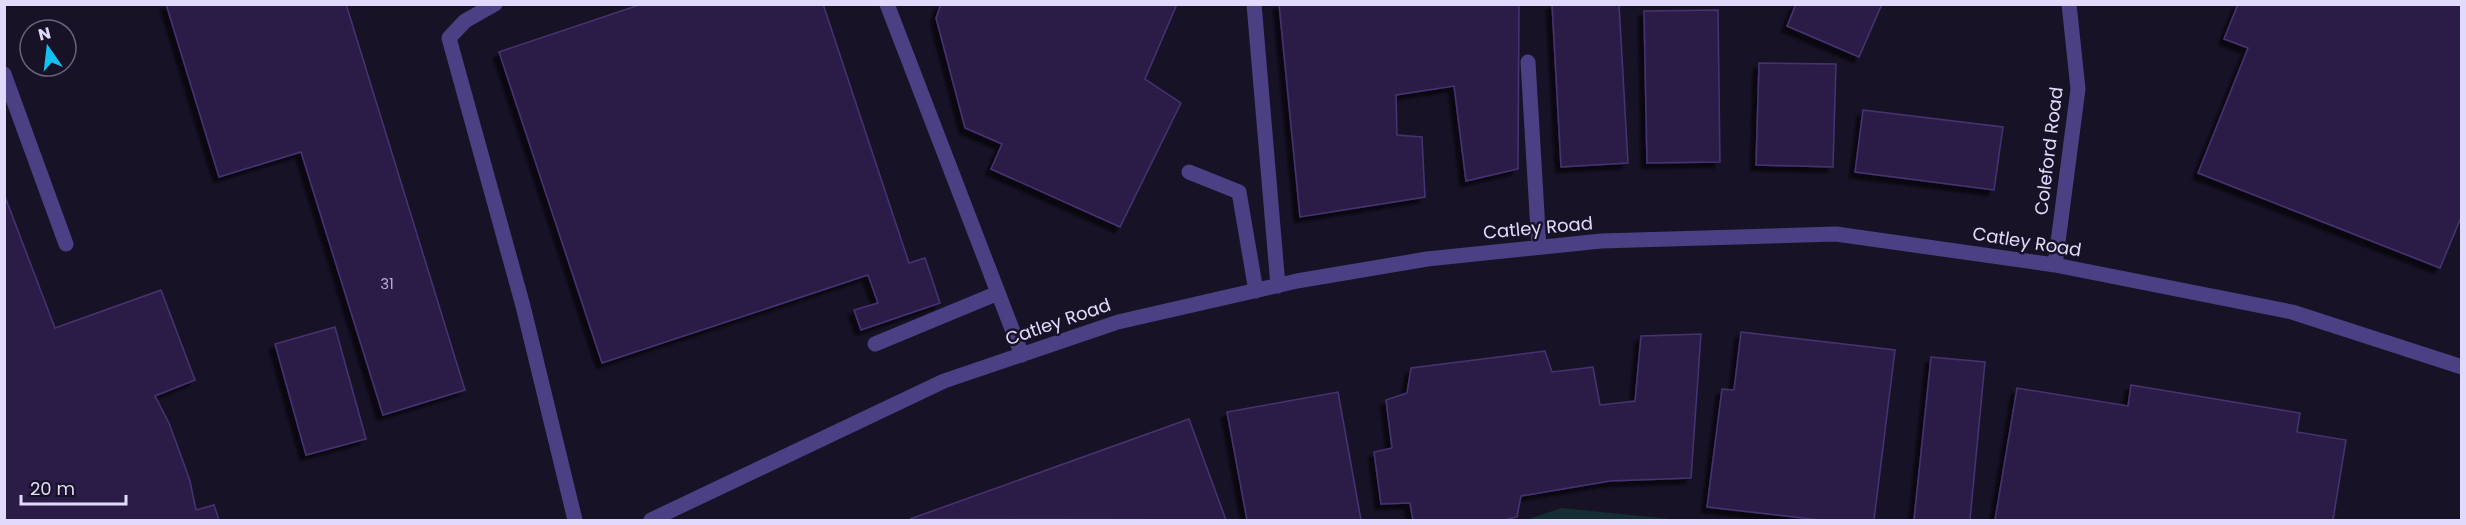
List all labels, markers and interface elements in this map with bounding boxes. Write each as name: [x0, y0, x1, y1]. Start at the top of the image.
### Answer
north arrow: [18, 18, 78, 78]
text: N: [36, 21, 53, 47]
street label: Coleford Road: [2028, 85, 2069, 216]
street label: Catley Road: [1482, 210, 1594, 245]
street label: Catley Road: [1971, 221, 2083, 262]
house number: 31: [380, 273, 394, 294]
street label: Catley Road: [1002, 292, 1114, 351]
scale bar: [21, 468, 126, 506]
text: 20 m: [30, 476, 75, 501]

